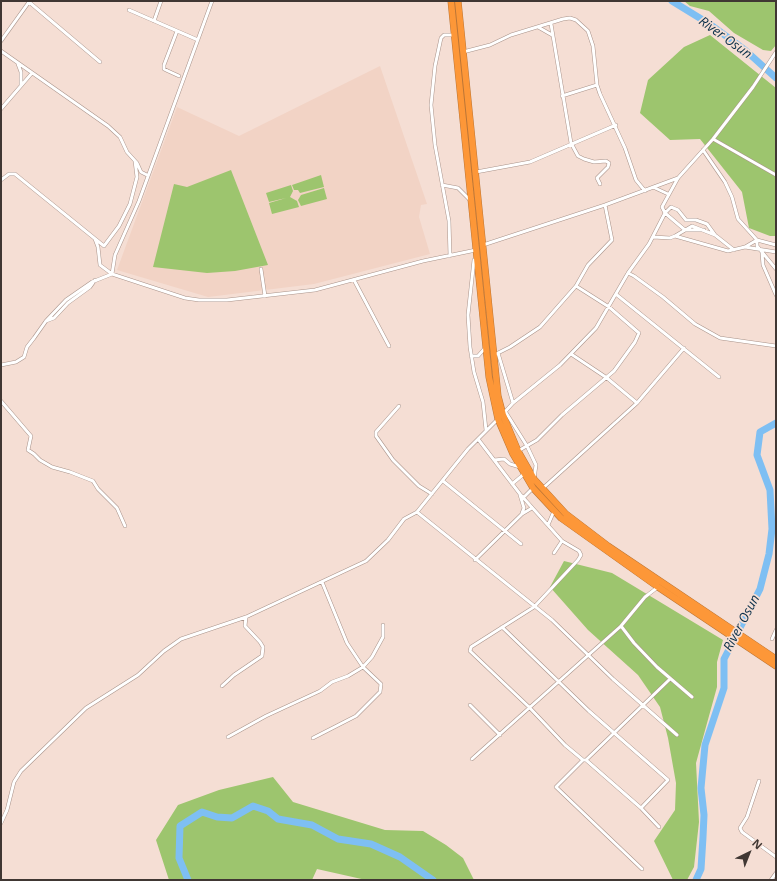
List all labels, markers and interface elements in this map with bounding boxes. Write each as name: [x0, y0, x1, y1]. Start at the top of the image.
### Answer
water label: River Osun: [695, 14, 755, 62]
water label: River Osun: [721, 592, 763, 654]
north arrow: [729, 833, 769, 873]
text: N: [749, 835, 766, 852]

